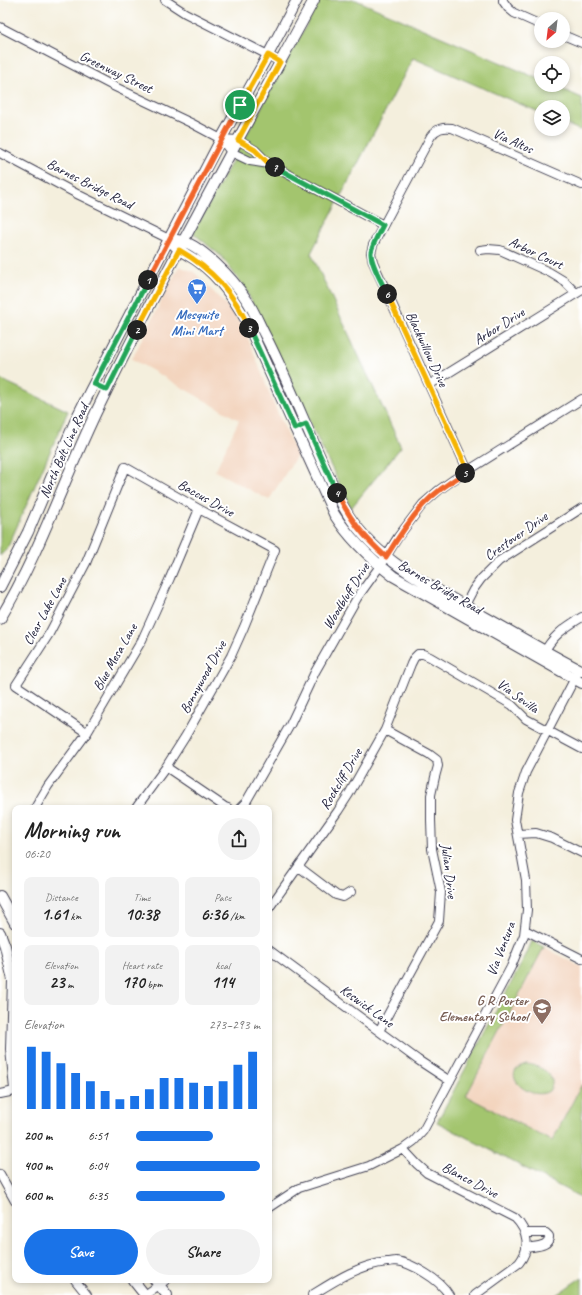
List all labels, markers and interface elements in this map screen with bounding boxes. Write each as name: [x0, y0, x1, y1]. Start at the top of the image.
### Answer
north arrow: [534, 12, 570, 48]
map controls: [534, 12, 570, 136]
street label: Greenway Street: [77, 47, 156, 97]
button: locate: [534, 56, 570, 92]
pin: [223, 88, 257, 122]
icon: arrive: [229, 94, 251, 116]
button: layers: [534, 100, 570, 136]
street label: Via Altos: [490, 125, 537, 158]
street label: Barnes Bridge Road: [44, 155, 138, 214]
pin: 7: [265, 157, 285, 177]
text: 7: [273, 160, 277, 174]
street label: Arbor Court: [506, 233, 567, 273]
pin: 1: [138, 270, 158, 290]
text: 1: [146, 273, 150, 287]
supermarket icon: Mesquite Mini Mart: [186, 277, 208, 305]
pin: 6: [377, 284, 397, 304]
text: 6: [384, 287, 390, 301]
street label: Arbor Drive: [471, 303, 529, 348]
place label: Mesquite Mini Mart: [171, 306, 225, 339]
street label: Blackwillow Drive: [402, 309, 452, 391]
pin: 3: [239, 318, 259, 338]
pin: 2: [127, 320, 147, 340]
text: 3: [247, 321, 251, 335]
text: 2: [135, 323, 139, 337]
street label: North Belt Line Road: [36, 399, 93, 501]
pin: 5: [455, 463, 475, 483]
text: 5: [463, 466, 467, 480]
street label: Baccus Drive: [175, 476, 238, 521]
pin: 4: [327, 483, 347, 503]
text: 4: [335, 486, 339, 500]
street label: Crestover Drive: [481, 507, 552, 564]
street label: Barnes Bridge Road: [395, 556, 487, 619]
street label: Woodbluff Drive: [319, 559, 374, 632]
street label: Clear Lake Lane: [19, 573, 71, 648]
street label: Blue Mesa Lane: [89, 619, 142, 693]
street label: Bonnywood Drive: [176, 636, 231, 716]
street label: Via Sevilla: [494, 675, 543, 718]
street label: Rockcliff Drive: [316, 744, 367, 812]
text: Morning run: [24, 817, 120, 845]
button: share: [218, 818, 260, 860]
street label: Julian Drive: [437, 842, 461, 901]
text: 06:20: [24, 846, 50, 862]
text: Distance: [45, 890, 78, 904]
text: Time: [134, 890, 150, 904]
text: Pace: [214, 890, 231, 904]
text: 1.61: [41, 904, 68, 925]
text: 10:38: [125, 904, 159, 925]
text: 6:36: [201, 904, 228, 925]
text: km: [68, 909, 81, 923]
text: /km: [228, 909, 245, 923]
street label: Via Ventura: [483, 918, 520, 978]
text: Elevation: [44, 958, 78, 972]
text: Heart rate: [122, 958, 162, 972]
text: kcal: [215, 958, 230, 972]
text: 23: [49, 972, 65, 993]
text: 170: [122, 972, 145, 993]
text: 114: [211, 972, 234, 993]
text: m: [65, 977, 73, 991]
text: bpm: [145, 977, 162, 991]
street label: Keswick Lane: [337, 981, 398, 1032]
place label: G R Porter Elementary School: [439, 992, 531, 1025]
school or university icon: G R Porter Elementary School: [531, 997, 553, 1025]
text: Elevation: [24, 1017, 64, 1033]
text: 273–293 m: [209, 1017, 260, 1033]
text: 200 m: [24, 1128, 52, 1144]
text: 6:51: [88, 1128, 108, 1144]
text: 400 m: [24, 1158, 52, 1174]
text: 6:04: [88, 1158, 108, 1174]
street label: Blanco Drive: [439, 1158, 502, 1202]
text: 600 m: [24, 1188, 52, 1204]
text: 6:35: [88, 1188, 108, 1204]
button: Save: [24, 1229, 138, 1275]
button: Share: [146, 1229, 260, 1275]

